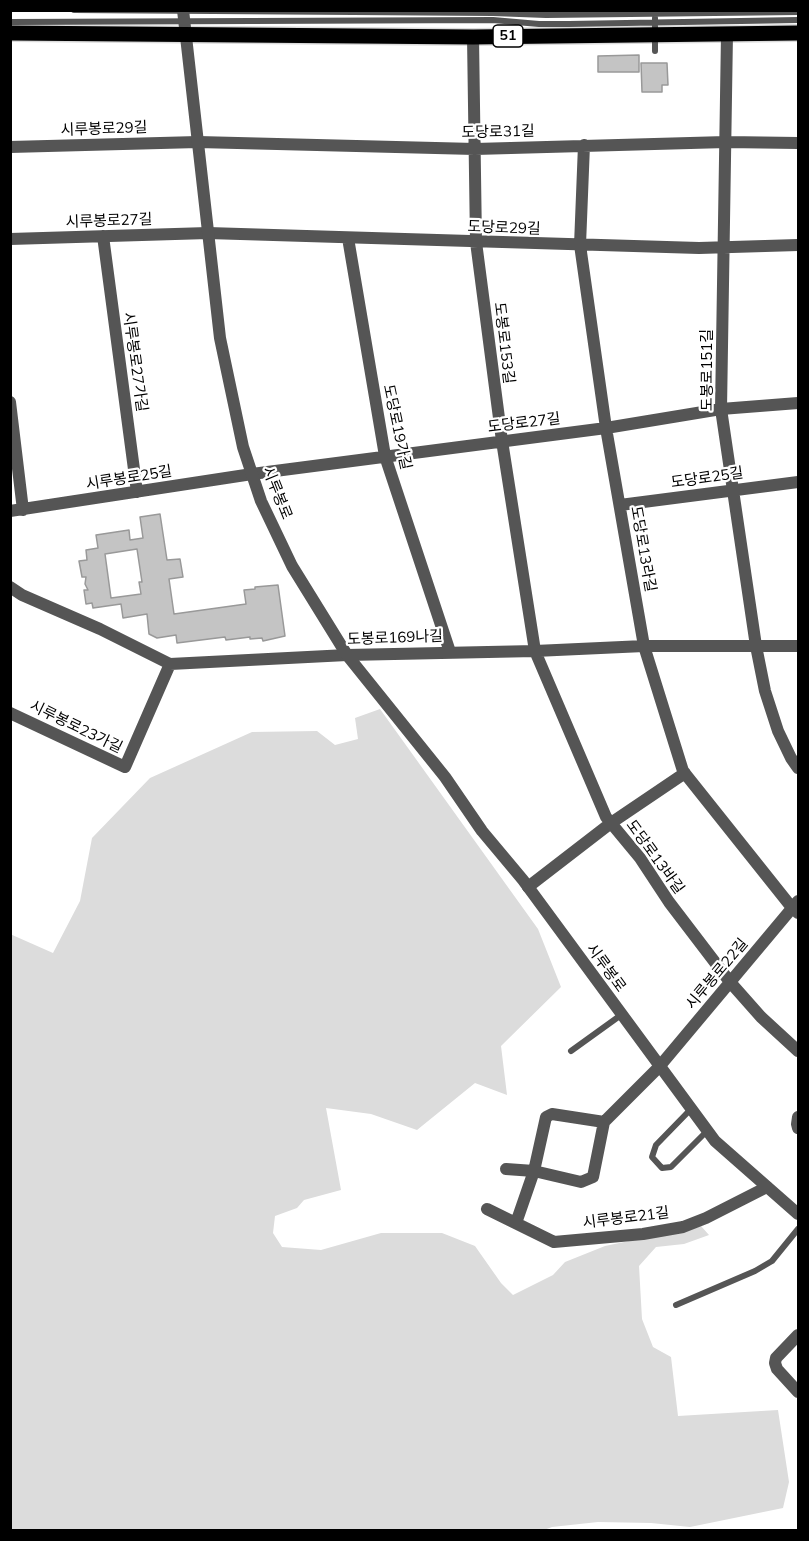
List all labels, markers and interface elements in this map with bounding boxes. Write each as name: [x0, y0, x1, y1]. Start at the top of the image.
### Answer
road number: 51: [493, 25, 523, 47]
street label: 시루봉로29길: [60, 118, 148, 140]
street label: 도당로31길: [461, 122, 535, 142]
street label: 시루봉로27길: [65, 210, 153, 232]
street label: 도당로29길: [467, 218, 541, 238]
street label: 도봉로153길: [490, 301, 518, 385]
street label: 시루봉로27가길: [119, 311, 151, 413]
street label: 도봉로151길: [698, 329, 716, 411]
street label: 도당로19가길: [379, 383, 415, 471]
street label: 도당로27길: [487, 410, 561, 436]
street label: 시루봉로25길: [85, 462, 173, 494]
street label: 시루봉로: [258, 464, 296, 522]
street label: 도당로25길: [670, 464, 744, 492]
street label: 도당로13라길: [627, 505, 659, 593]
street label: 도봉로169나길: [347, 627, 443, 649]
street label: 시루봉로23가길: [27, 697, 125, 757]
street label: 도당로13바길: [622, 817, 688, 897]
street label: 시루봉로22길: [682, 935, 752, 1013]
street label: 시루봉로: [582, 940, 630, 996]
street label: 시루봉로21길: [582, 1204, 670, 1232]

